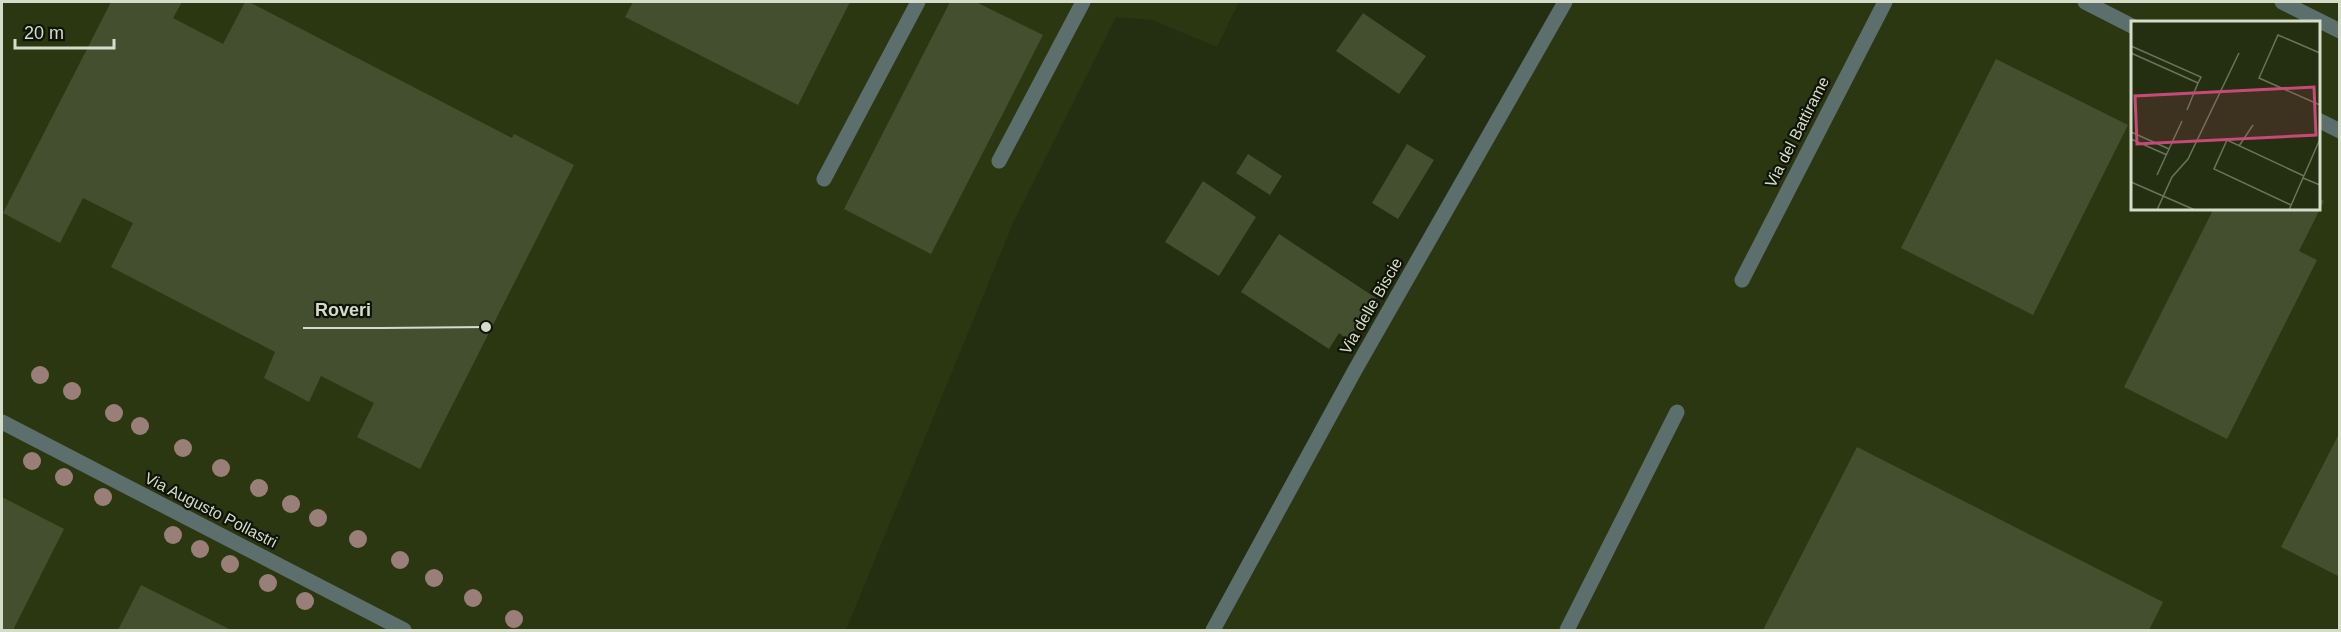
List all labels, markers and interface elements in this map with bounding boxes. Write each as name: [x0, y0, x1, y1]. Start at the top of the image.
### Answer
scale bar: [15, 12, 114, 50]
inset map: [2131, 21, 2320, 210]
text: 20 m: [24, 23, 64, 43]
street label: Via del Battirame: [1762, 74, 1832, 190]
street label: Via delle Biscie: [1337, 255, 1405, 357]
callout: Roveri: [303, 292, 383, 328]
text: Roveri: [315, 300, 371, 320]
street label: Via Augusto Pollastri: [142, 469, 280, 551]

